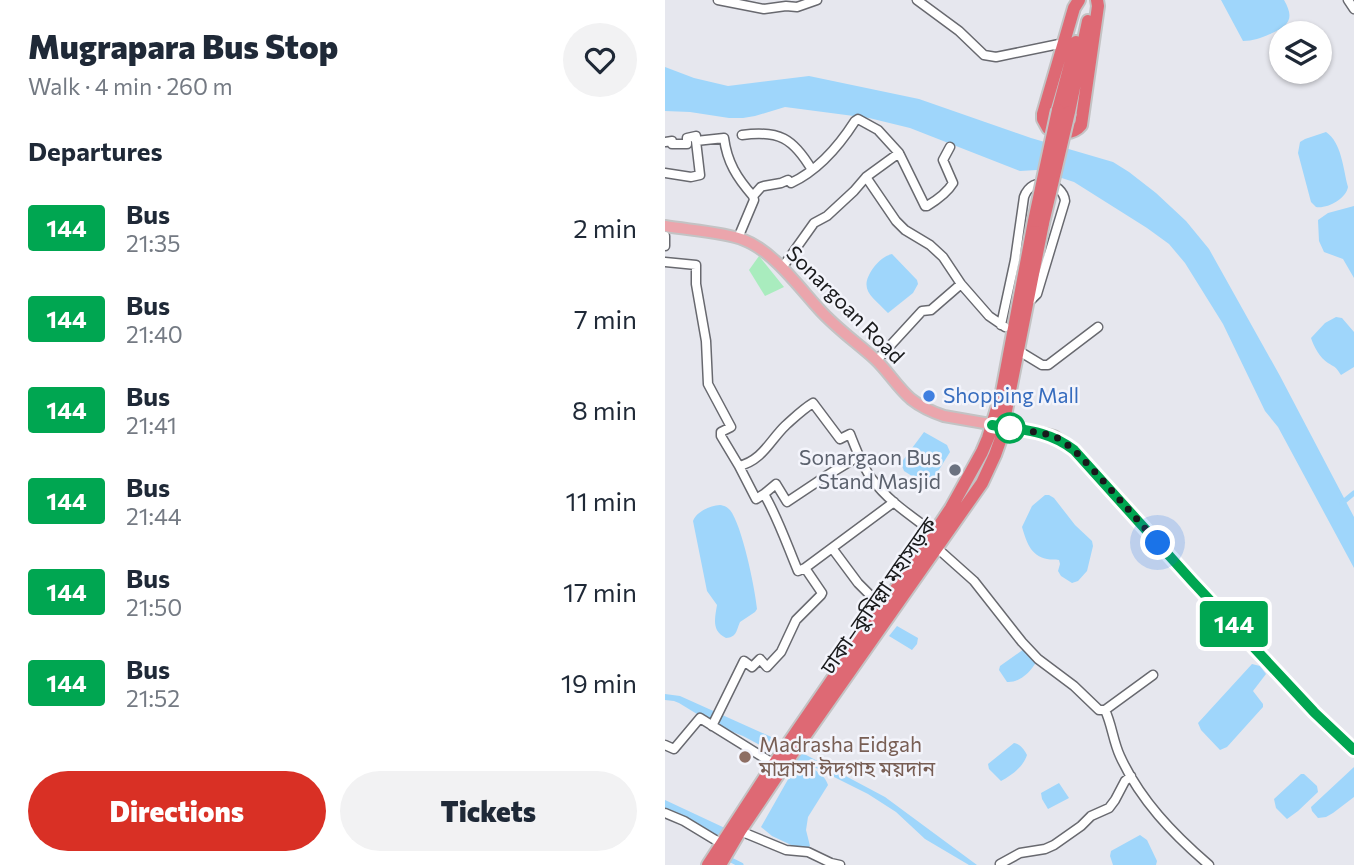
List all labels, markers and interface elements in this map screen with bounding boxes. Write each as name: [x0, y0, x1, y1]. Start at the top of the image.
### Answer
map controls: [1269, 21, 1332, 84]
button: layers: [1269, 21, 1332, 84]
button: heart: [563, 23, 637, 97]
text: Mugrapara Bus Stop: [28, 25, 338, 66]
text: Walk · 4 min · 260 m: [28, 72, 233, 100]
text: Departures: [28, 135, 163, 166]
text: Bus: [126, 198, 170, 229]
text: 2 min: [573, 212, 637, 243]
text: 144: [46, 213, 87, 242]
text: 21:35: [126, 229, 180, 257]
street label: Sonargoan Road: [782, 240, 910, 368]
text: Bus: [126, 289, 170, 320]
text: 7 min: [574, 303, 637, 334]
text: 144: [46, 304, 87, 333]
text: 21:40: [126, 320, 183, 348]
text: Bus: [126, 380, 170, 411]
place label: Shopping Mall: [943, 382, 1079, 407]
marker: Shopping Mall: [921, 388, 937, 404]
text: 8 min: [572, 394, 637, 425]
text: 144: [46, 395, 87, 424]
text: 21:41: [126, 411, 177, 439]
unlabelled marker: [995, 413, 1025, 443]
place label: Sonargaon Bus Stand Masjid: [799, 444, 941, 493]
marker: Sonargaon Bus Stand Masjid: [947, 462, 963, 478]
text: Bus: [126, 471, 170, 502]
text: 11 min: [566, 485, 637, 516]
text: 144: [46, 486, 87, 515]
text: 21:44: [126, 502, 182, 530]
street label: ঢাকা–কুমিল্লা মহাসড়ক: [814, 511, 943, 680]
your location: [1140, 525, 1175, 560]
text: Bus: [126, 562, 170, 593]
text: 17 min: [563, 576, 637, 607]
text: 144: [46, 577, 87, 606]
text: 21:50: [126, 593, 182, 621]
line badge: 144: [1194, 601, 1274, 647]
text: 144: [1214, 609, 1254, 638]
text: Bus: [126, 653, 170, 684]
text: 19 min: [561, 667, 637, 698]
text: 144: [46, 668, 87, 697]
text: 21:52: [126, 684, 180, 712]
place label: Madrasha Eidgah মাদ্রাসা ঈদগাহ ময়দান: [758, 731, 935, 780]
marker: Madrasha Eidgah মাদ্রাসা ঈদগাহ ময়দান: [737, 749, 753, 765]
button: Directions: [28, 771, 326, 851]
button: Tickets: [340, 771, 637, 851]

